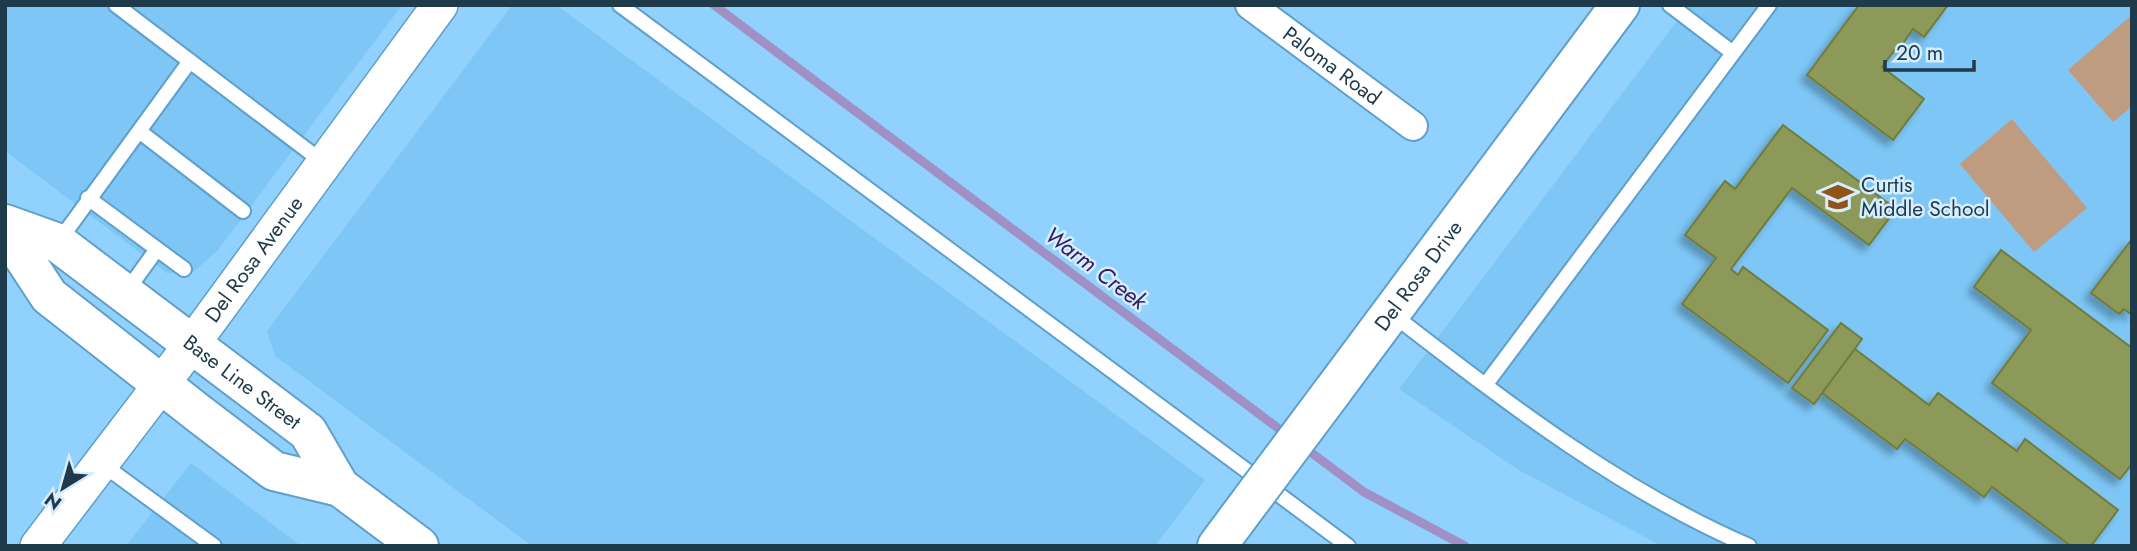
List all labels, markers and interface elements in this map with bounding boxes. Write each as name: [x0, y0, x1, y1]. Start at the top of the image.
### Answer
street label: Paloma Road: [1277, 19, 1387, 112]
scale bar: [1885, 28, 1974, 72]
text: 20 m: [1896, 38, 1943, 68]
place label: Curtis Middle School: [1861, 170, 1990, 224]
school or university icon: Curtis Middle School: [1821, 180, 1855, 214]
street label: Del Rosa Avenue: [198, 190, 310, 329]
street label: Del Rosa Drive: [1367, 214, 1470, 337]
water label: Warm Creek: [1038, 218, 1155, 318]
street label: Base Line Street: [177, 328, 307, 437]
north arrow: [28, 453, 98, 523]
text: N: [39, 486, 67, 517]

